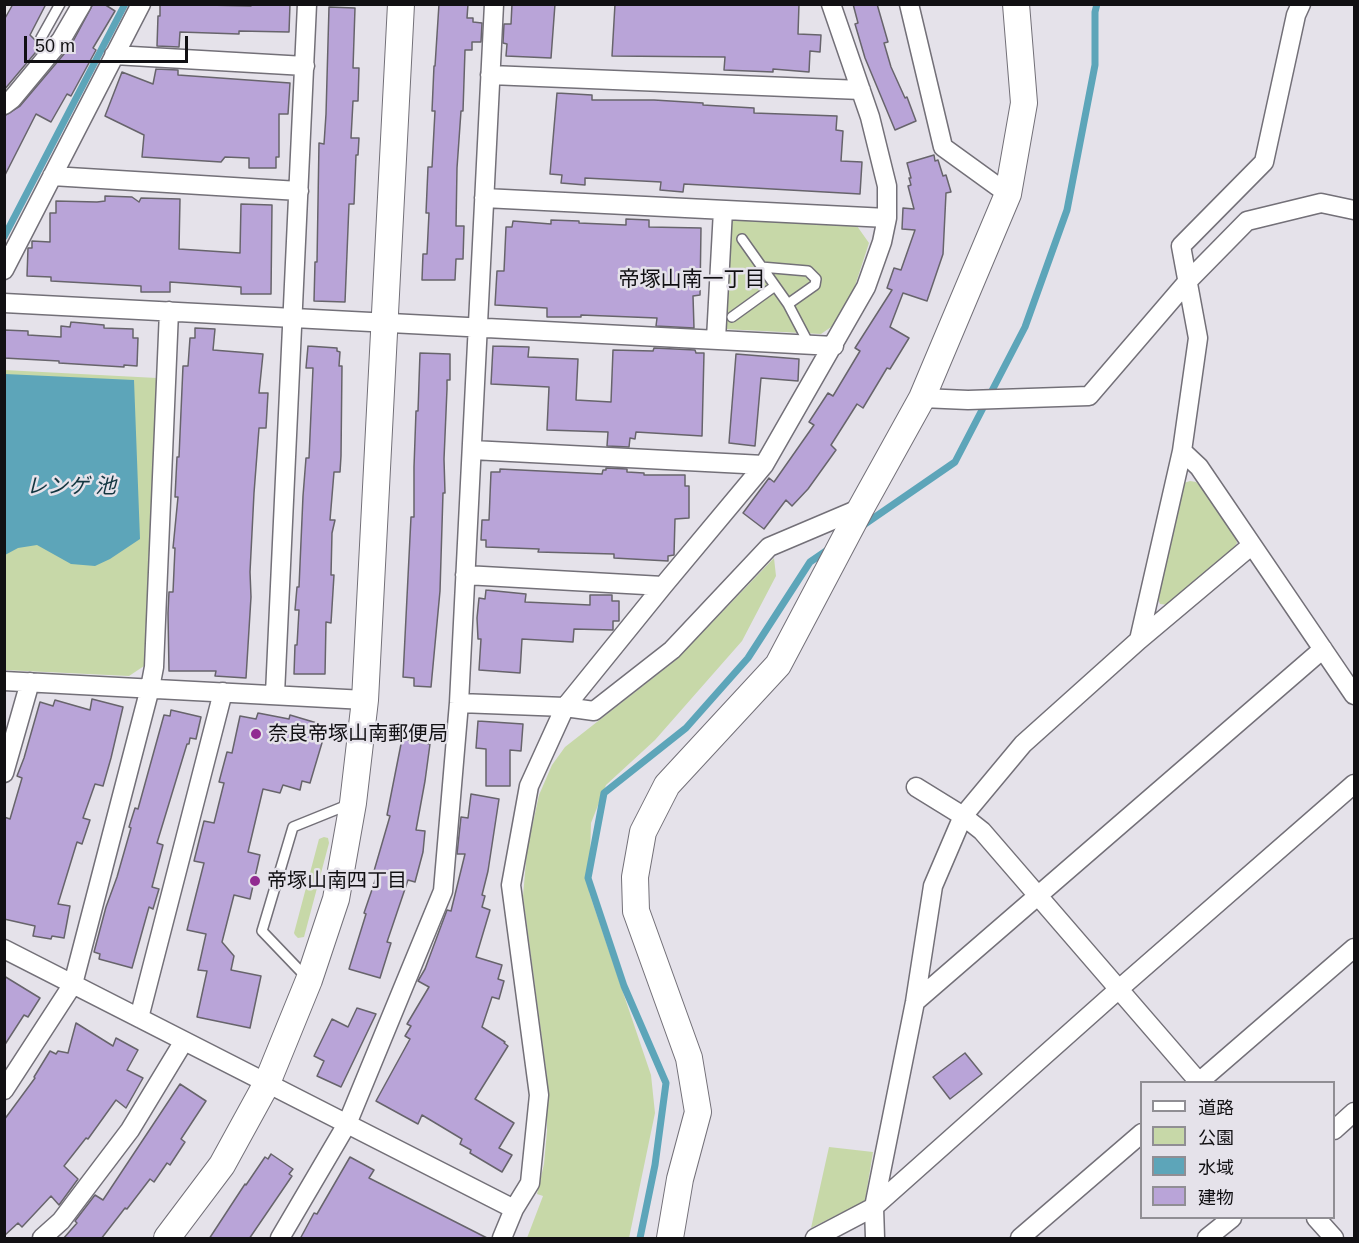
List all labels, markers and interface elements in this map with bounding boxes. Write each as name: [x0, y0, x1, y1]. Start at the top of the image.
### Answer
scale bar: [27, 24, 190, 62]
text: 50 m: [35, 36, 75, 56]
district label: 帝塚山南一丁目: [619, 267, 765, 293]
water label: レンゲ 池: [26, 474, 116, 500]
place label: 奈良帝塚山南郵便局: [268, 722, 448, 746]
marker: 奈良帝塚山南郵便局: [249, 727, 263, 741]
place label: 帝塚山南四丁目: [267, 869, 407, 893]
marker: 帝塚山南四丁目: [248, 874, 262, 888]
legend: [1140, 1081, 1335, 1219]
text: 道路: [1198, 1098, 1234, 1118]
text: 公園: [1198, 1128, 1234, 1148]
text: 水域: [1198, 1158, 1234, 1178]
text: 建物: [1198, 1188, 1234, 1208]

